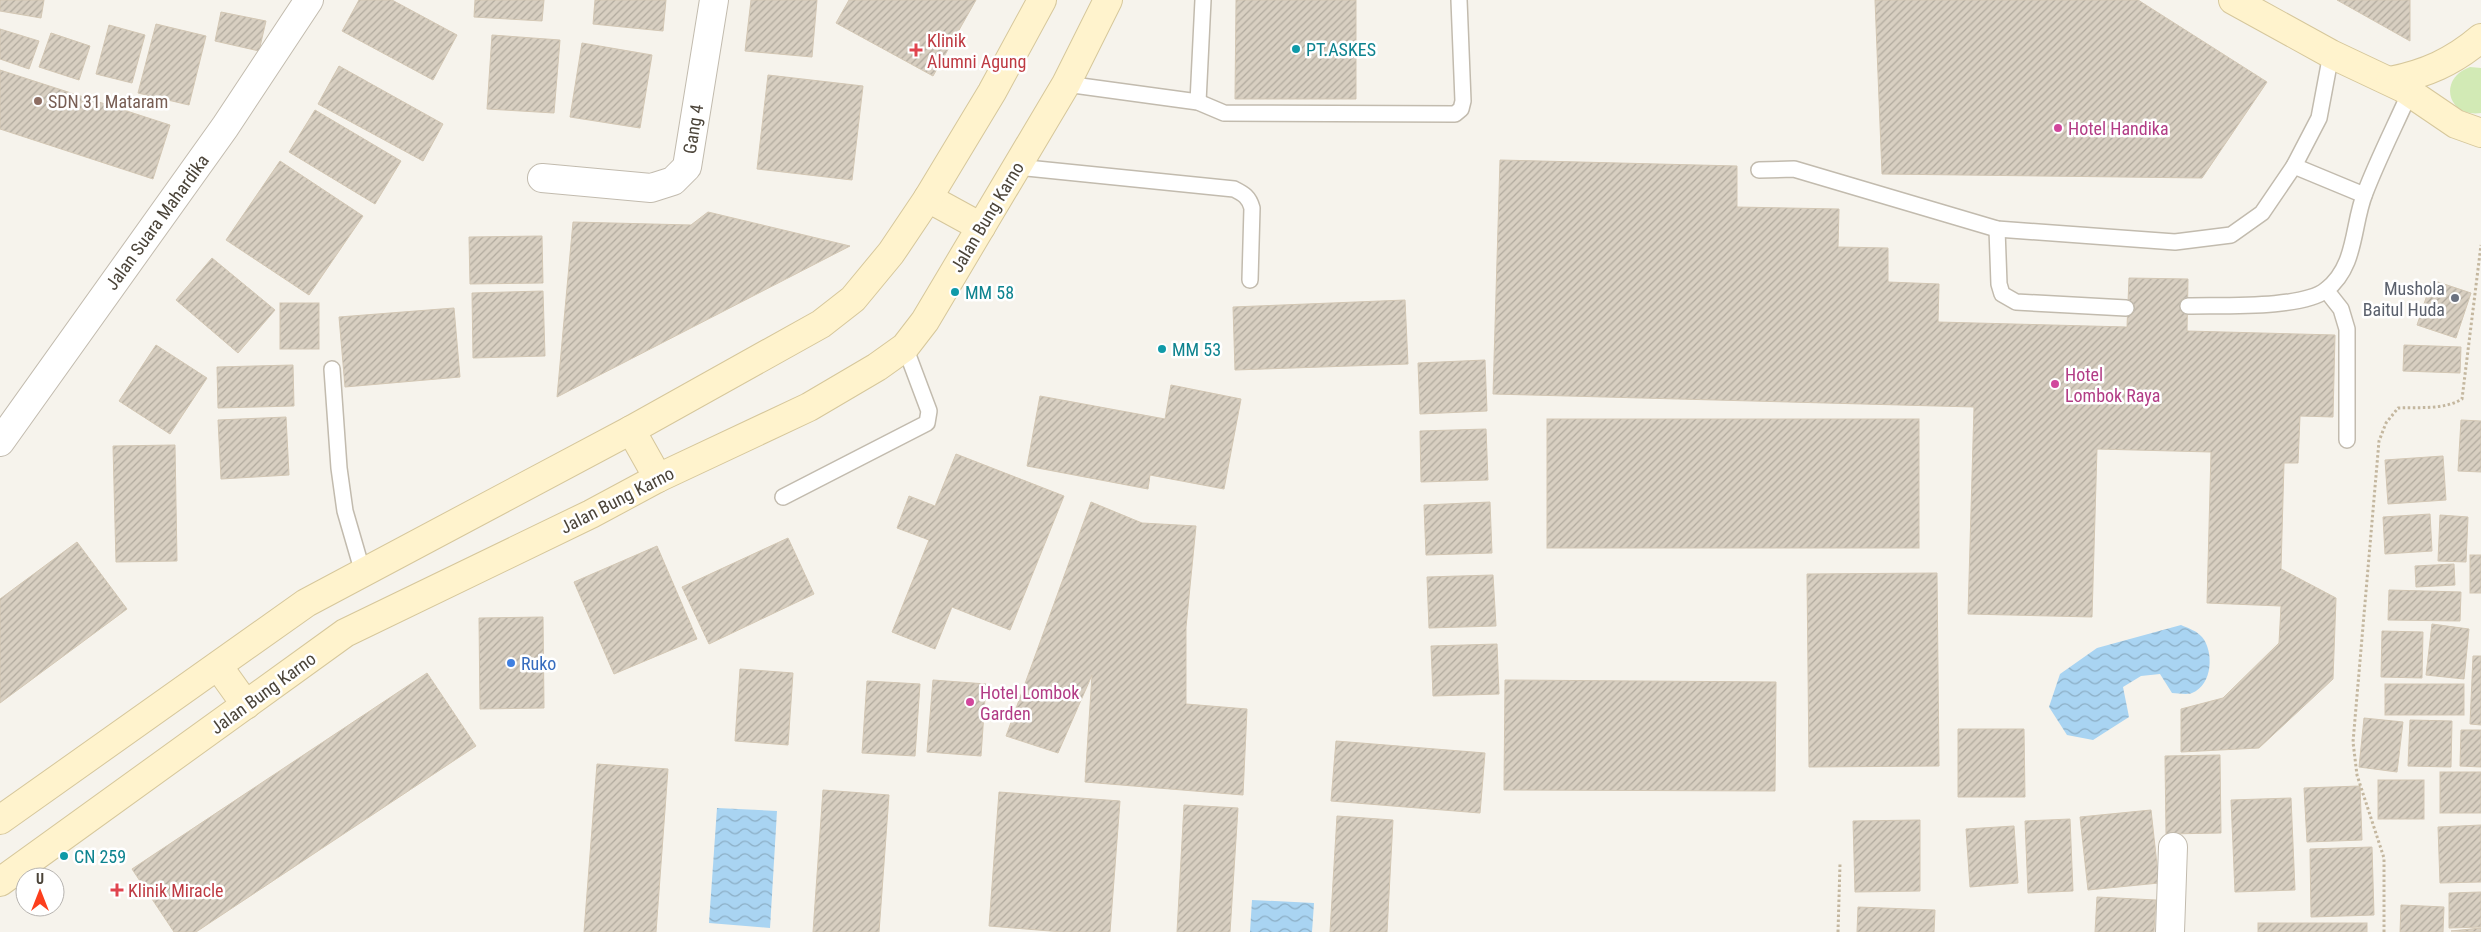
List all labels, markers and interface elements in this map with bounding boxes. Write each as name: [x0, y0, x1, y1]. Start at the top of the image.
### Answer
place label: Klinik Alumni Agung: [927, 30, 1026, 72]
place label: PT.ASKES: [1306, 39, 1376, 60]
marker: Klinik Alumni Agung: [909, 43, 923, 57]
marker: PT.ASKES: [1290, 43, 1302, 55]
place label: SDN 31 Mataram: [48, 91, 168, 112]
marker: SDN 31 Mataram: [32, 95, 44, 107]
street label: Gang 4: [679, 103, 707, 155]
place label: Hotel Handika: [2068, 118, 2169, 139]
marker: Hotel Handika: [2052, 122, 2064, 134]
street label: Jalan Suara Mahardika: [101, 150, 213, 294]
street label: Jalan Bung Karno: [946, 158, 1028, 276]
place label: Mushola Baitul Huda: [2363, 278, 2445, 320]
place label: MM 58: [965, 282, 1014, 303]
marker: MM 58: [949, 286, 961, 298]
marker: Mushola Baitul Huda: [2449, 292, 2461, 304]
place label: MM 53: [1172, 339, 1221, 360]
marker: MM 53: [1156, 343, 1168, 355]
place label: Hotel Lombok Raya: [2065, 364, 2160, 406]
marker: Hotel Lombok Raya: [2049, 378, 2061, 390]
street label: Jalan Bung Karno: [557, 462, 677, 538]
street label: Jalan Bung Karno: [206, 648, 320, 738]
place label: Ruko: [521, 653, 556, 674]
marker: Ruko: [505, 657, 517, 669]
place label: Hotel Lombok Garden: [980, 682, 1079, 724]
marker: Hotel Lombok Garden: [964, 696, 976, 708]
place label: CN 259: [74, 846, 126, 867]
marker: CN 259: [58, 850, 70, 862]
north arrow: [15, 867, 65, 917]
text: U: [36, 871, 44, 887]
place label: Klinik Miracle: [128, 880, 224, 901]
marker: Klinik Miracle: [110, 883, 124, 897]

